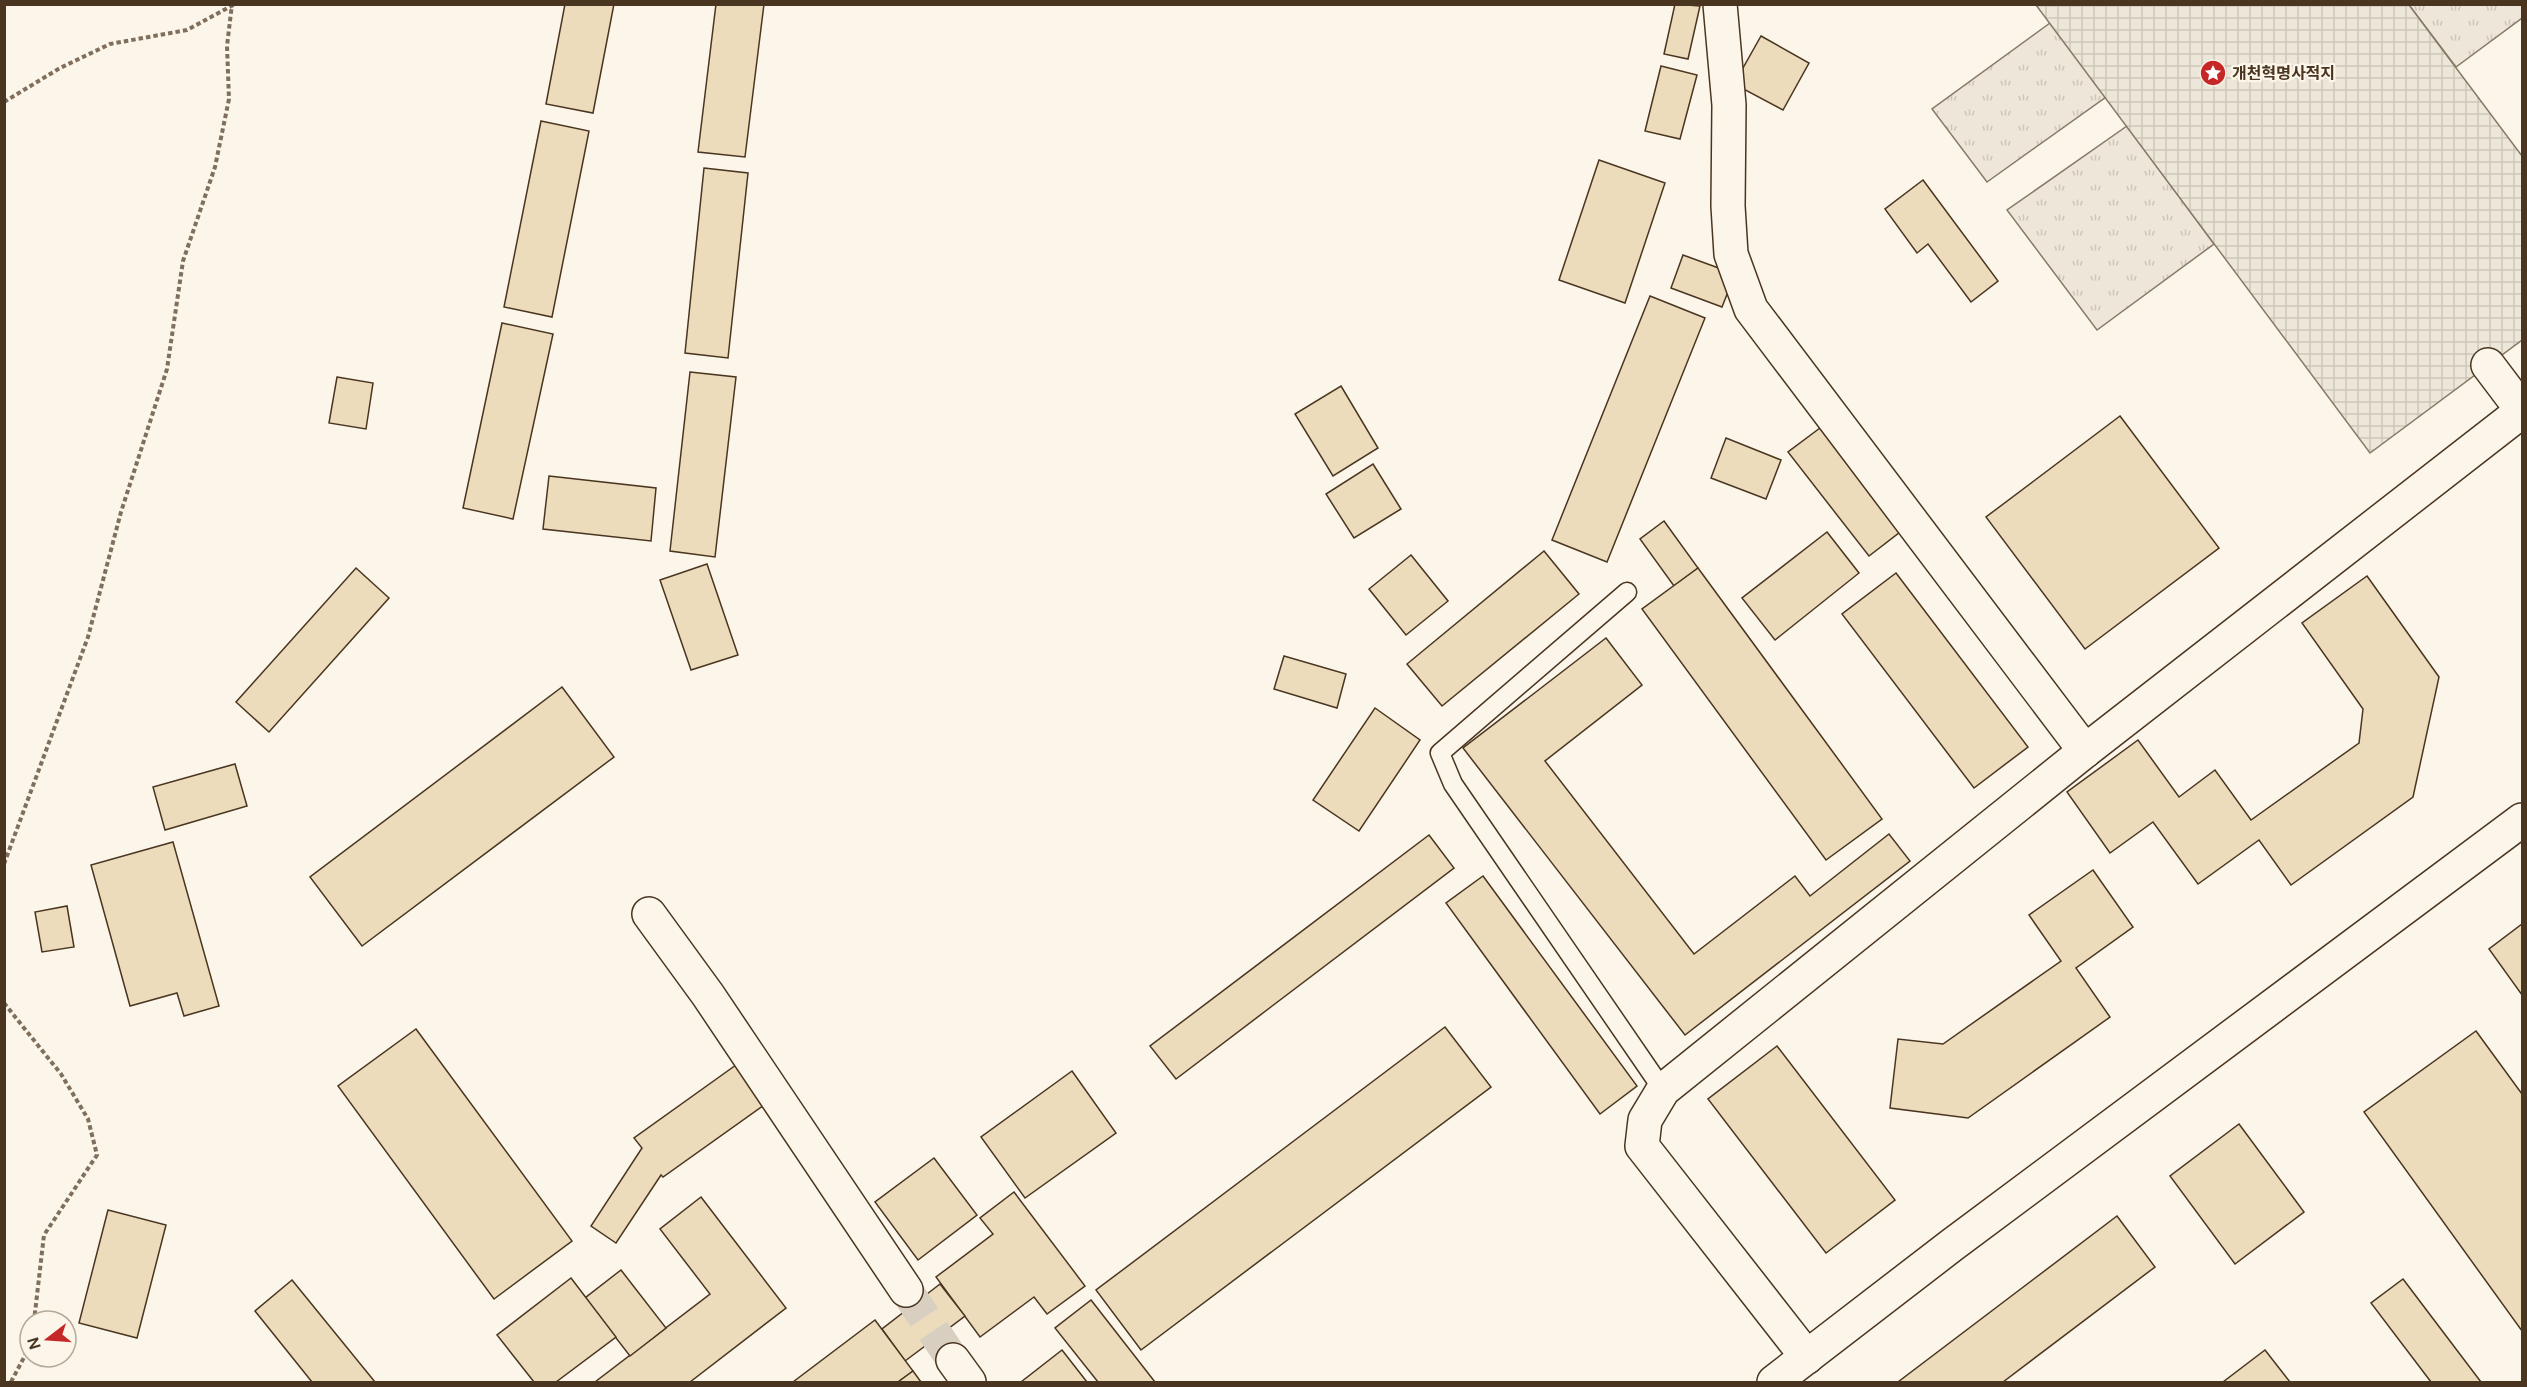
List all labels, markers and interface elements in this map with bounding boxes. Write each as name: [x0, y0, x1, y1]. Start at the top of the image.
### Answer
place icon: 개천혁명사적지: [2198, 58, 2228, 88]
place label: 개천혁명사적지: [2232, 63, 2335, 84]
north arrow: [18, 1309, 78, 1369]
text: N: [22, 1335, 46, 1352]

